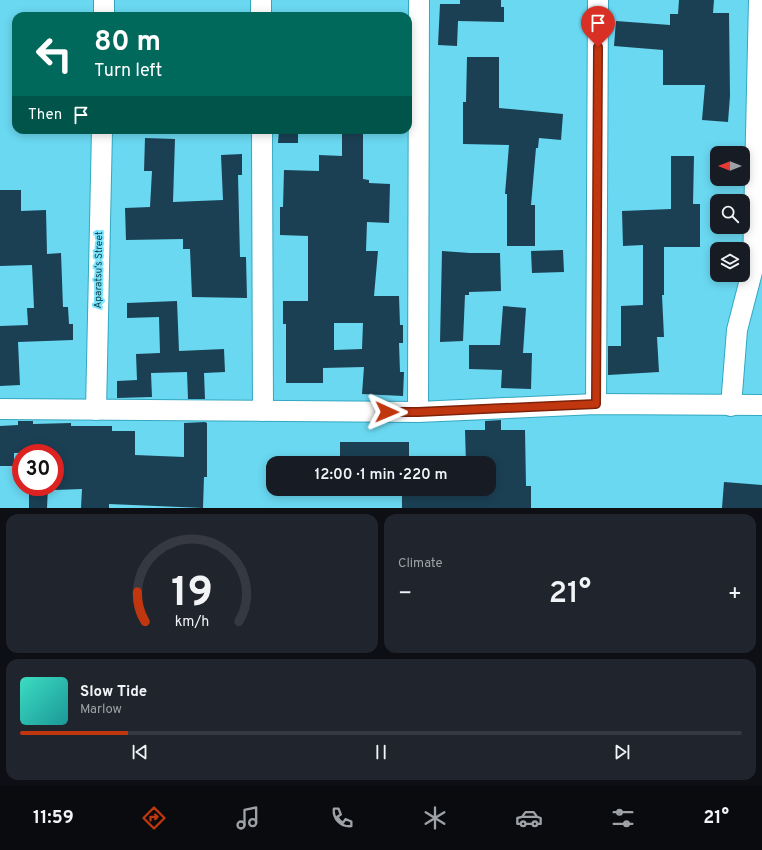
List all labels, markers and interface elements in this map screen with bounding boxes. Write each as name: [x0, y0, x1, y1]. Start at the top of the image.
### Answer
pin: [581, 6, 615, 47]
icon: arrive: [587, 12, 609, 34]
text: 80 m: [94, 25, 161, 61]
icon: left: [28, 28, 80, 80]
text: Turn left: [94, 60, 162, 83]
icon: arrive: [70, 104, 92, 126]
text: Then: [28, 106, 62, 125]
north arrow: [710, 146, 750, 186]
map controls: [710, 146, 750, 282]
button: search: [710, 194, 750, 234]
street label: Aparatsu’s Street: [92, 231, 106, 309]
button: layers: [710, 242, 750, 282]
position arrow: [366, 391, 408, 433]
speed limit sign: 30: [12, 444, 64, 496]
text: 12:00 · 1 min · 220 m: [314, 466, 448, 485]
text: Climate: [398, 556, 443, 572]
text: 19: [171, 567, 213, 620]
text: 21°: [549, 576, 591, 613]
text: −: [398, 581, 412, 608]
text: +: [728, 581, 742, 608]
text: km/h: [175, 612, 209, 630]
text: Slow Tide: [80, 683, 147, 702]
text: Marlow: [80, 702, 122, 718]
icon: previous: [129, 741, 151, 763]
icon: pause: [370, 741, 392, 763]
icon: next: [611, 741, 633, 763]
icon: directions: [140, 804, 168, 832]
icon: music: [234, 804, 262, 832]
icon: phone: [328, 804, 356, 832]
icon: climate: [421, 804, 449, 832]
icon: car: [515, 804, 543, 832]
icon: filters: [609, 804, 637, 832]
text: 11:59: [33, 807, 74, 830]
text: 21°: [703, 807, 729, 830]

